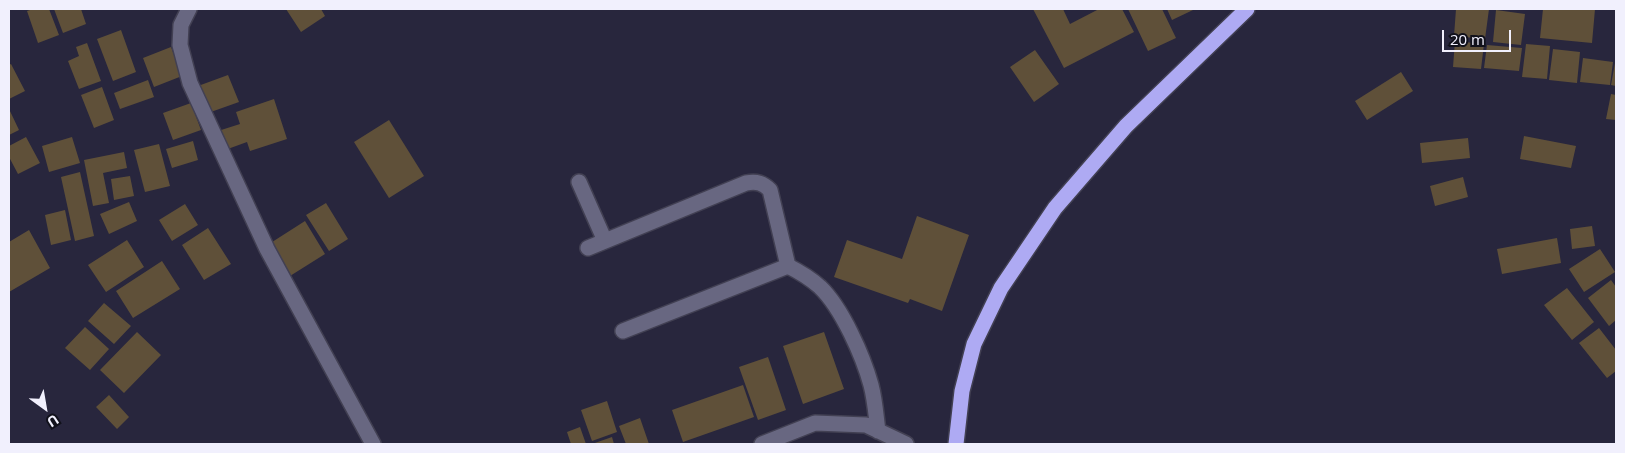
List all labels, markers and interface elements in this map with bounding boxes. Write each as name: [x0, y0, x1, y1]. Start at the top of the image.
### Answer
scale bar: [1445, 20, 1514, 52]
text: 20 m: [1450, 29, 1485, 49]
north arrow: [20, 383, 70, 433]
text: U: [44, 410, 63, 432]

